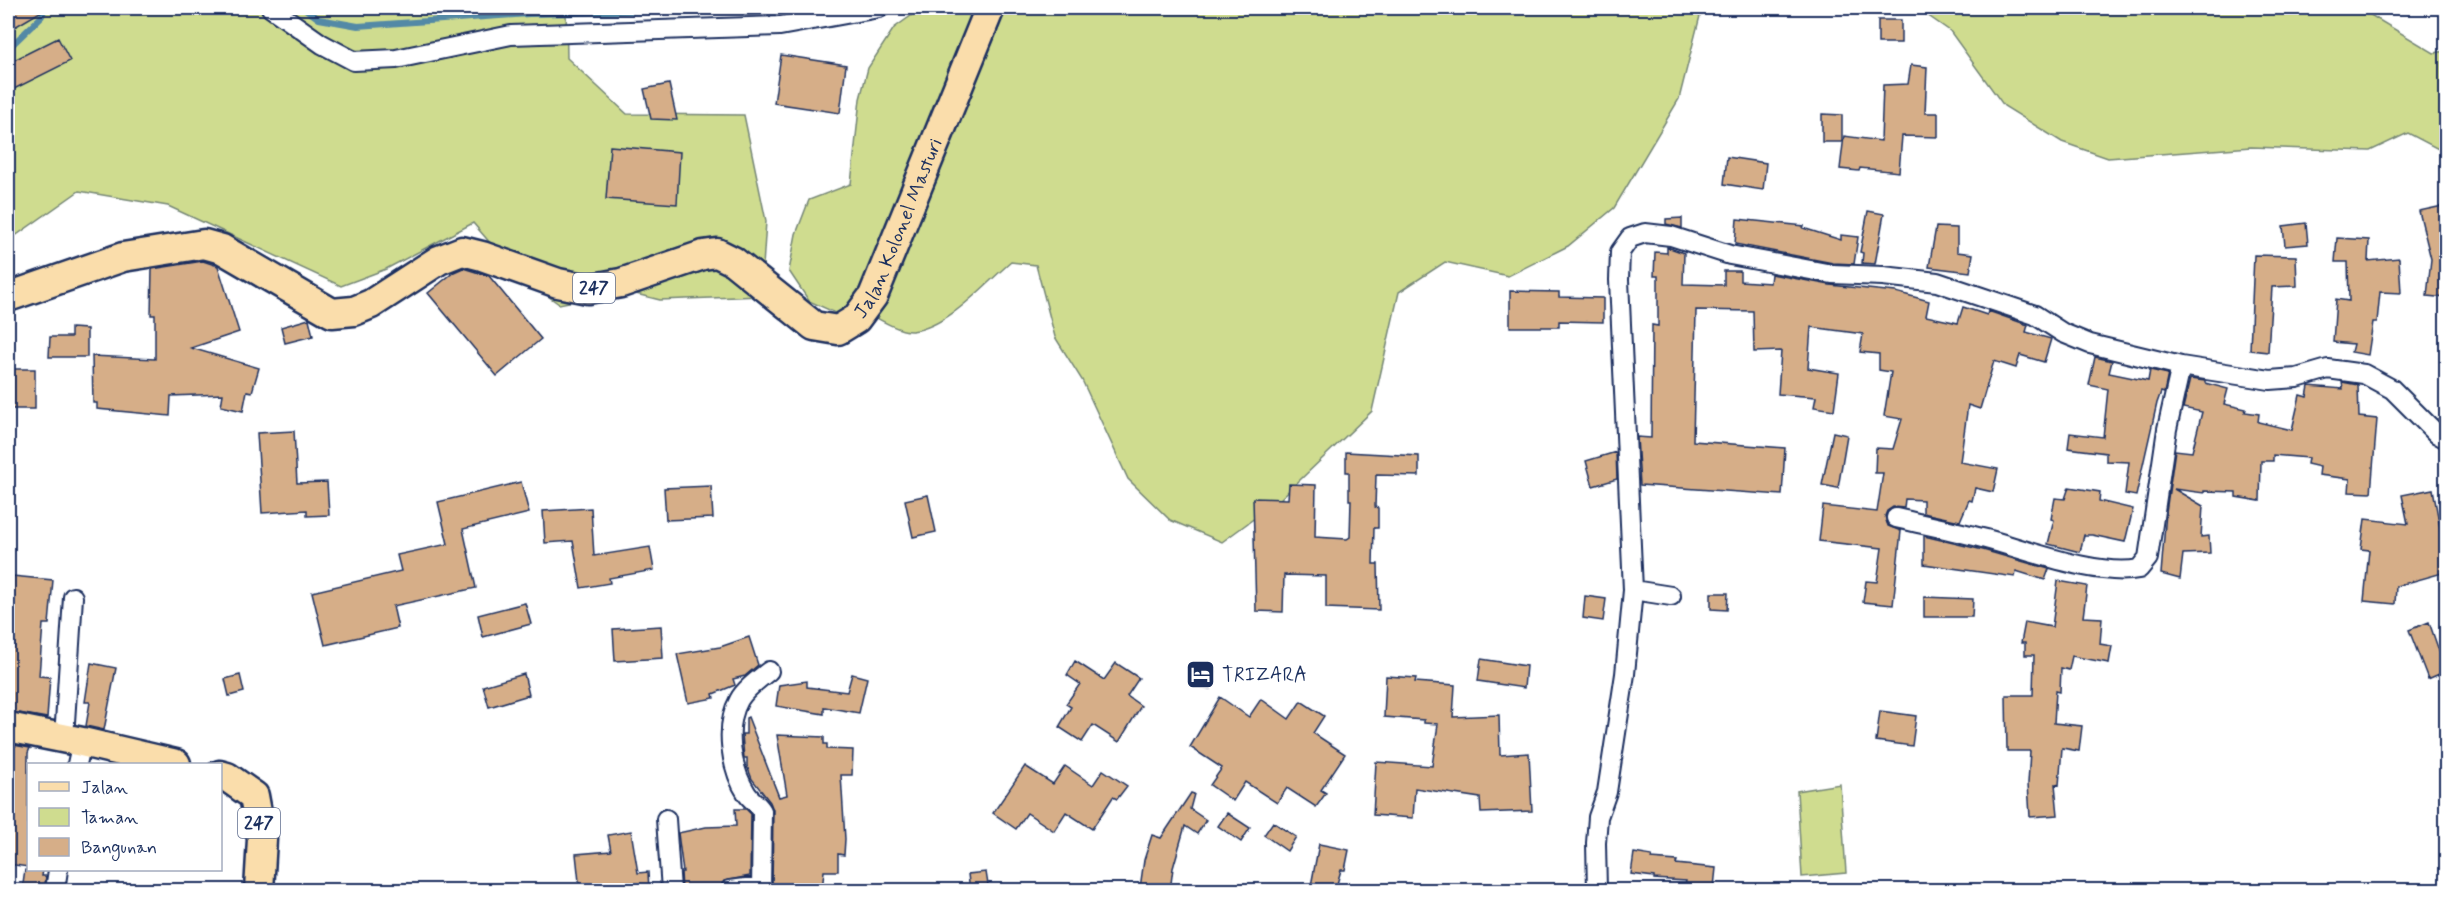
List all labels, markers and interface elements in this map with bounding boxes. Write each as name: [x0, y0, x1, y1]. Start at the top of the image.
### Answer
street label: Jalan Kolonel Masturi: [847, 134, 949, 324]
road number: 247: [573, 273, 615, 303]
hotel icon: TRIZARA: [1185, 659, 1217, 691]
place label: TRIZARA: [1222, 662, 1307, 689]
legend: [27, 763, 222, 871]
text: Jalan: [81, 776, 128, 800]
text: Taman: [81, 806, 138, 830]
road number: 247: [238, 808, 280, 838]
text: Bangunan: [81, 836, 157, 861]

